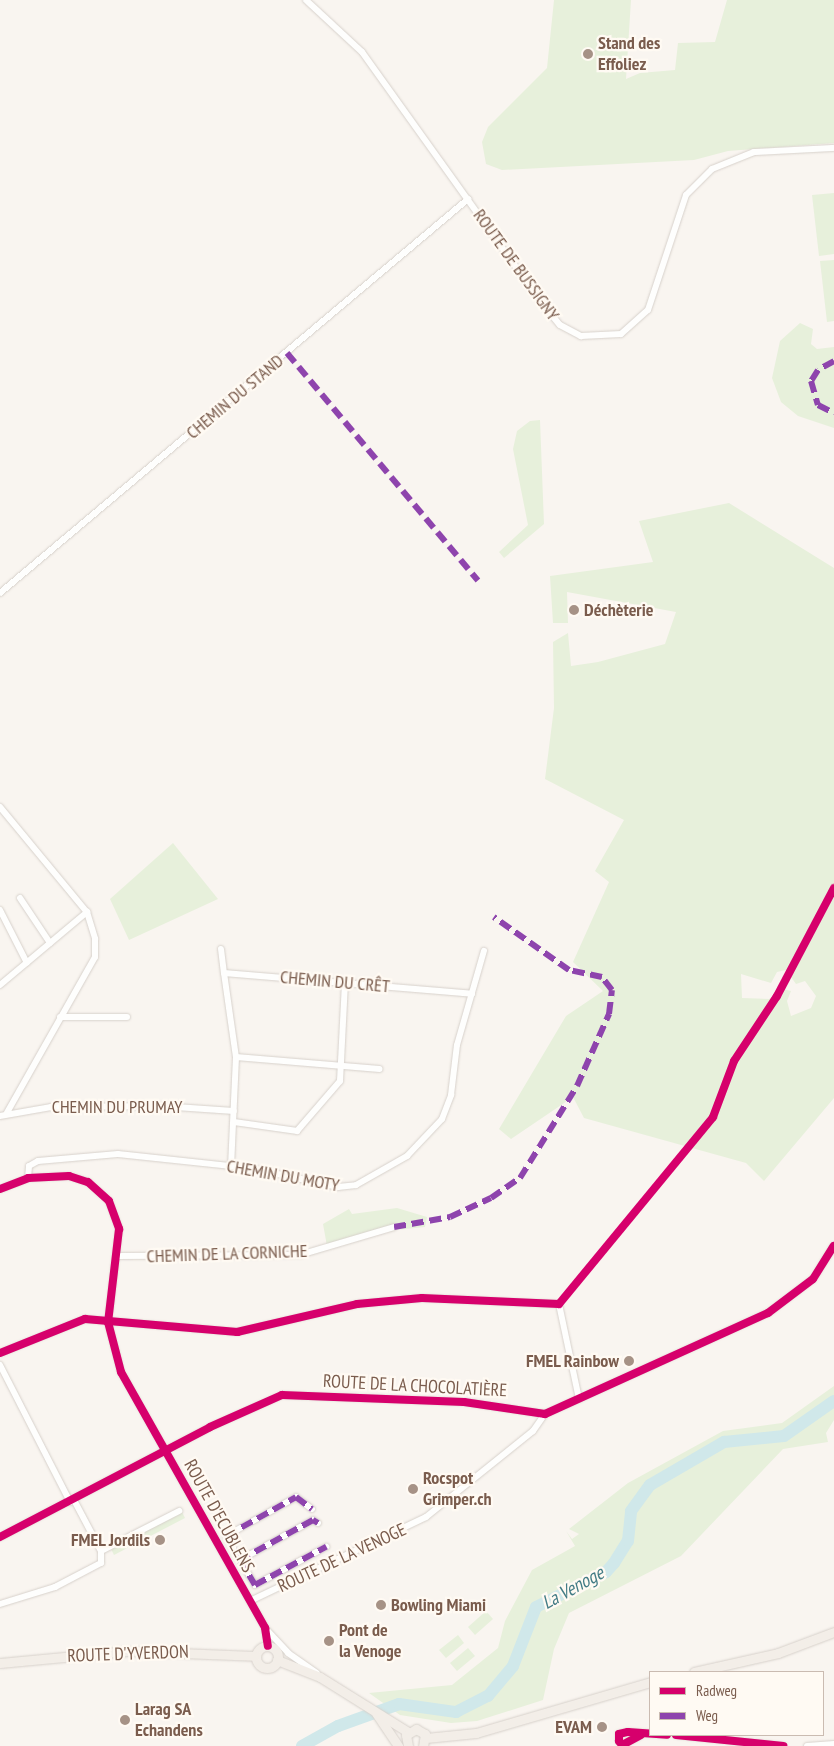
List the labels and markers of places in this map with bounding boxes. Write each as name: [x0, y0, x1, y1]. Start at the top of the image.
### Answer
place label: Stand des Effoliez: [598, 33, 660, 76]
marker: Stand des Effoliez: [582, 48, 594, 60]
place label: Déchèterie: [584, 599, 653, 621]
marker: Déchèterie: [568, 604, 580, 616]
place label: FMEL Rainbow: [525, 1350, 619, 1372]
marker: FMEL Rainbow: [623, 1355, 635, 1367]
place label: Rocspot Grimper.ch: [423, 1468, 492, 1510]
marker: Rocspot Grimper.ch: [407, 1483, 419, 1495]
place label: FMEL Jordils: [70, 1529, 150, 1551]
marker: FMEL Jordils: [154, 1534, 166, 1546]
place label: Bowling Miami: [391, 1594, 486, 1616]
marker: Bowling Miami: [375, 1599, 387, 1611]
place label: Pont de la Venoge: [339, 1620, 402, 1662]
marker: Pont de la Venoge: [323, 1635, 335, 1647]
place label: Larag SA Echandens: [135, 1699, 203, 1742]
marker: Larag SA Echandens: [119, 1714, 131, 1726]
place label: EVAM: [555, 1716, 592, 1738]
marker: EVAM: [596, 1721, 608, 1733]

